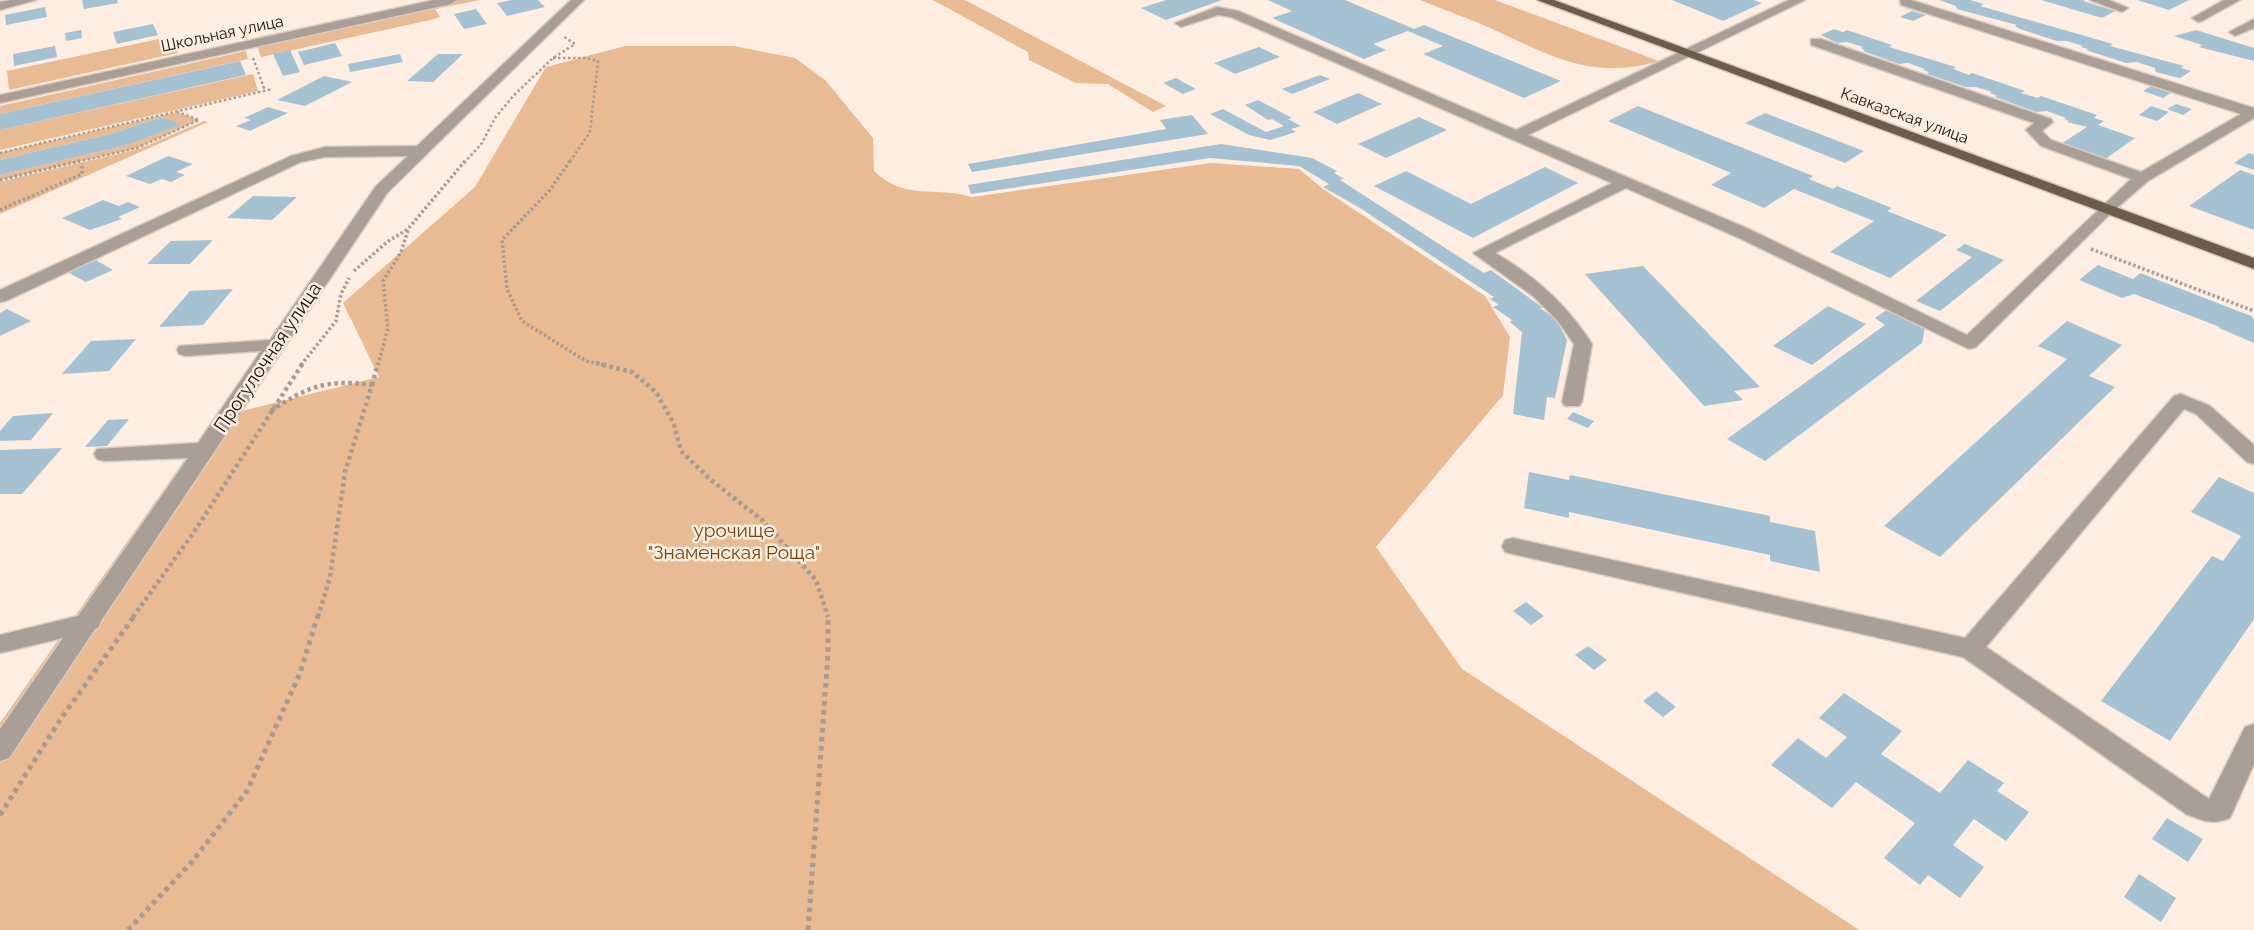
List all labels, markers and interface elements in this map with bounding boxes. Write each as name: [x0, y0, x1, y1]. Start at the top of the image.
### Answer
street label: Школьная улица: [159, 11, 285, 56]
street label: Кавказская улица: [1838, 83, 1971, 147]
street label: Прогулочная улица: [209, 278, 325, 436]
park label: урочище "Знаменская Роща": [648, 519, 820, 563]

